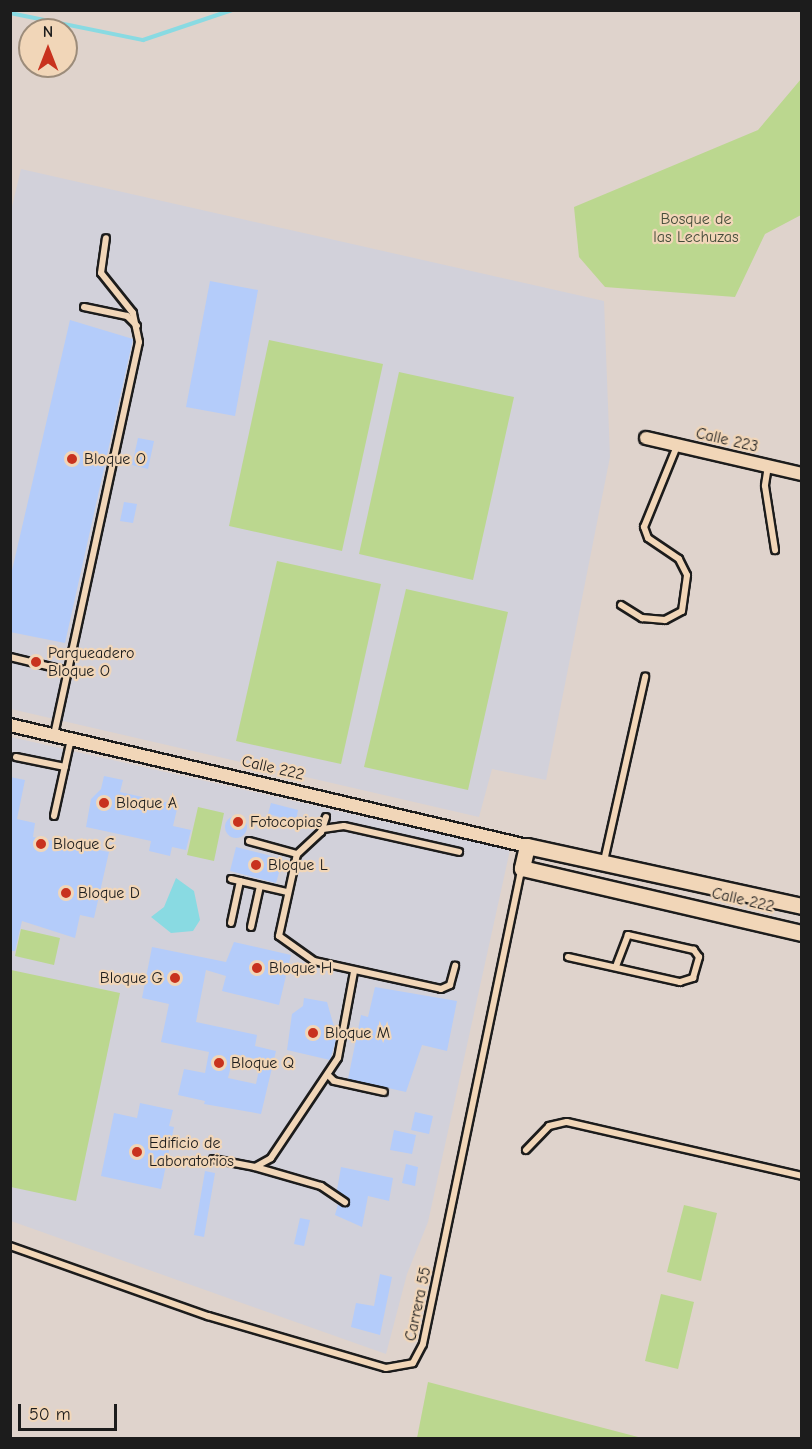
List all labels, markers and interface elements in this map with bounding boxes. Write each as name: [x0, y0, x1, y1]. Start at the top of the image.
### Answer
north arrow: [18, 18, 78, 78]
text: N: [43, 23, 53, 41]
park label: Bosque de las Lechuzas: [653, 209, 739, 247]
street label: Calle 223: [694, 424, 760, 456]
place label: Bloque O: [84, 449, 146, 469]
marker: Bloque O: [65, 452, 79, 466]
place label: Parqueadero Bloque O: [48, 643, 134, 681]
marker: Parqueadero Bloque O: [29, 655, 43, 669]
street label: Calle 222: [240, 751, 306, 785]
place label: Bloque A: [116, 793, 177, 813]
marker: Bloque A: [97, 796, 111, 810]
place label: Fotocopias: [250, 812, 322, 832]
marker: Fotocopias: [231, 815, 245, 829]
place label: Bloque C: [53, 834, 115, 854]
marker: Bloque C: [34, 837, 48, 851]
place label: Bloque L: [268, 855, 328, 875]
marker: Bloque L: [249, 858, 263, 872]
place label: Bloque D: [78, 883, 140, 903]
street label: Calle 222: [710, 883, 776, 917]
marker: Bloque D: [59, 886, 73, 900]
place label: Bloque H: [269, 958, 332, 978]
marker: Bloque H: [250, 961, 264, 975]
place label: Bloque G: [100, 968, 163, 988]
marker: Bloque G: [168, 971, 182, 985]
place label: Bloque M: [325, 1023, 390, 1043]
marker: Bloque M: [306, 1026, 320, 1040]
place label: Bloque Q: [231, 1053, 294, 1073]
marker: Bloque Q: [212, 1056, 226, 1070]
place label: Edificio de Laboratorios: [149, 1133, 234, 1171]
marker: Edificio de Laboratorios: [130, 1145, 144, 1159]
street label: Carrera 55: [401, 1265, 435, 1343]
scale bar: [21, 1392, 120, 1430]
text: 50 m: [29, 1404, 71, 1425]

